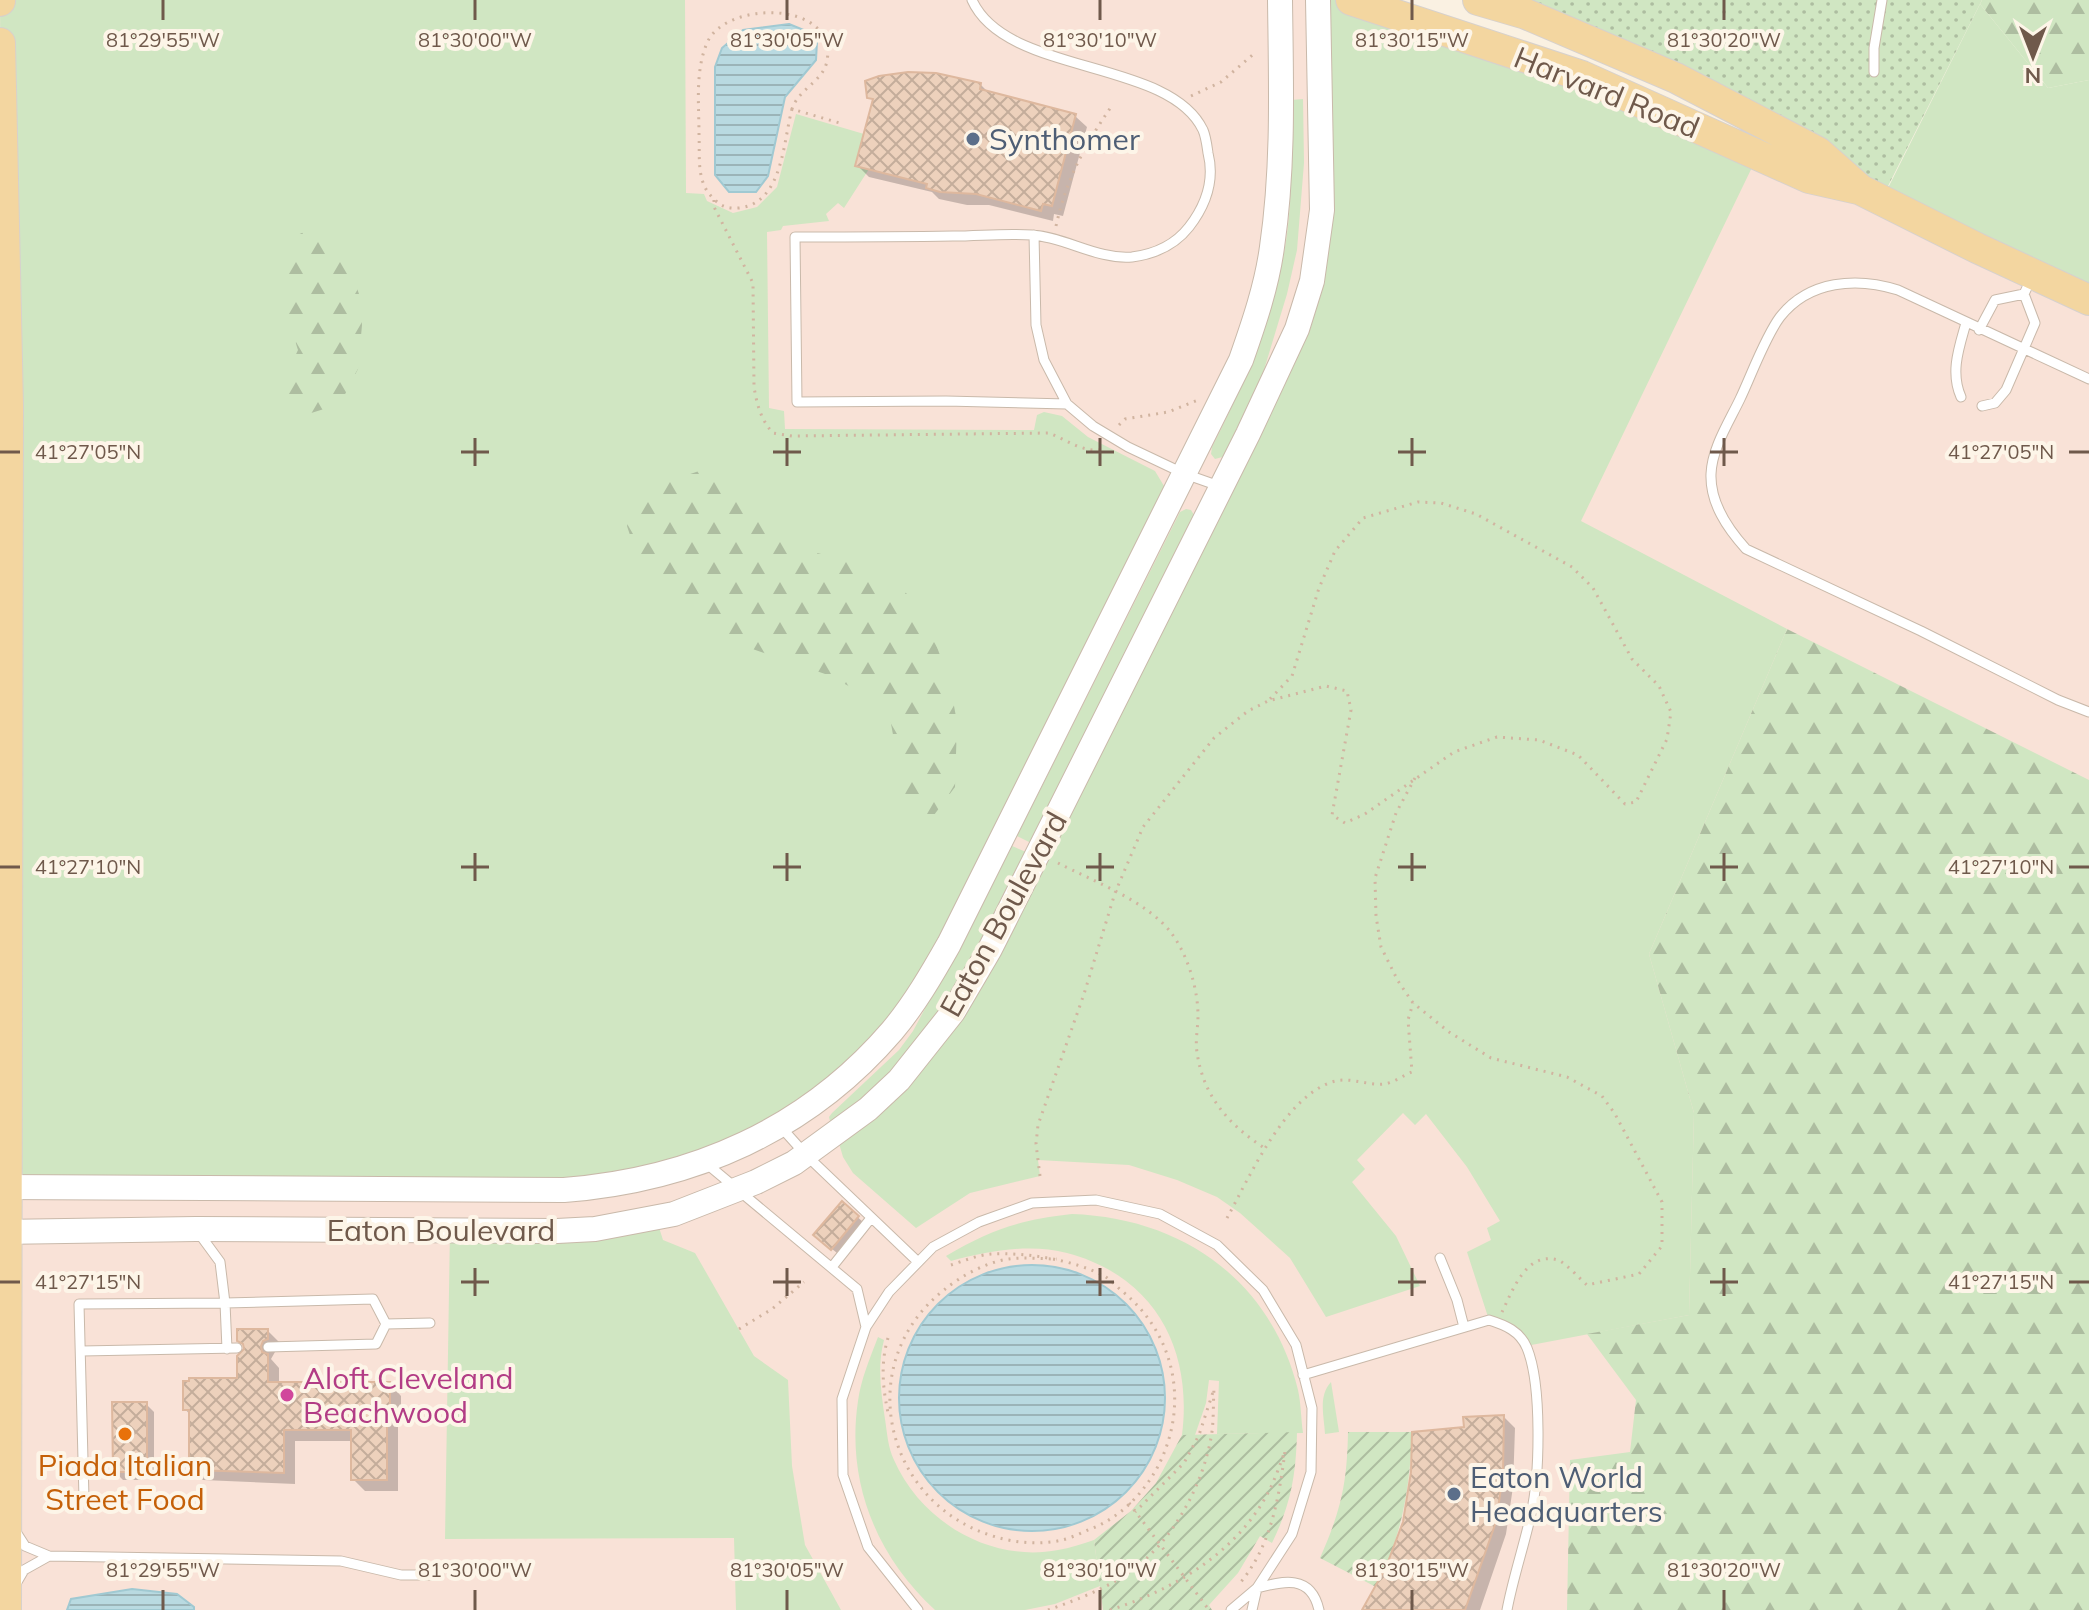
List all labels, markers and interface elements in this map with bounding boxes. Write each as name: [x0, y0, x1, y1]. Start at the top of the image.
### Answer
north arrow: [1993, 16, 2073, 96]
text: 81°29'55"W: [106, 27, 220, 52]
text: 81°30'00"W: [418, 27, 532, 52]
text: 81°30'05"W: [730, 27, 844, 52]
text: 81°30'10"W: [1043, 27, 1157, 52]
text: 81°30'15"W: [1355, 27, 1469, 52]
text: 81°30'20"W: [1667, 27, 1781, 52]
street label: Harvard Road: [1509, 38, 1705, 146]
text: N: [2025, 62, 2041, 90]
place label: Synthomer: [989, 120, 1140, 158]
marker: Synthomer: [964, 130, 982, 148]
text: 41°27'05"N: [35, 439, 141, 464]
text: 41°27'05"N: [1948, 439, 2054, 464]
street label: Eaton Boulevard: [931, 805, 1075, 1023]
text: 41°27'10"N: [35, 854, 141, 879]
text: 41°27'10"N: [1948, 854, 2054, 879]
street label: Eaton Boulevard: [327, 1211, 555, 1249]
text: 41°27'15"N: [35, 1269, 141, 1294]
text: 41°27'15"N: [1948, 1269, 2054, 1294]
place label: Aloft Cleveland Beachwood: [303, 1359, 513, 1431]
marker: Aloft Cleveland Beachwood: [278, 1386, 296, 1404]
marker: Piada Italian Street Food: [116, 1425, 134, 1443]
place label: Piada Italian Street Food: [38, 1446, 212, 1518]
place label: Eaton World Headquarters: [1470, 1458, 1663, 1530]
marker: Eaton World Headquarters: [1445, 1485, 1463, 1503]
text: 81°29'55"W: [106, 1557, 220, 1582]
text: 81°30'00"W: [418, 1557, 532, 1582]
text: 81°30'05"W: [730, 1557, 844, 1582]
text: 81°30'10"W: [1043, 1557, 1157, 1582]
text: 81°30'15"W: [1355, 1557, 1469, 1582]
text: 81°30'20"W: [1667, 1557, 1781, 1582]

